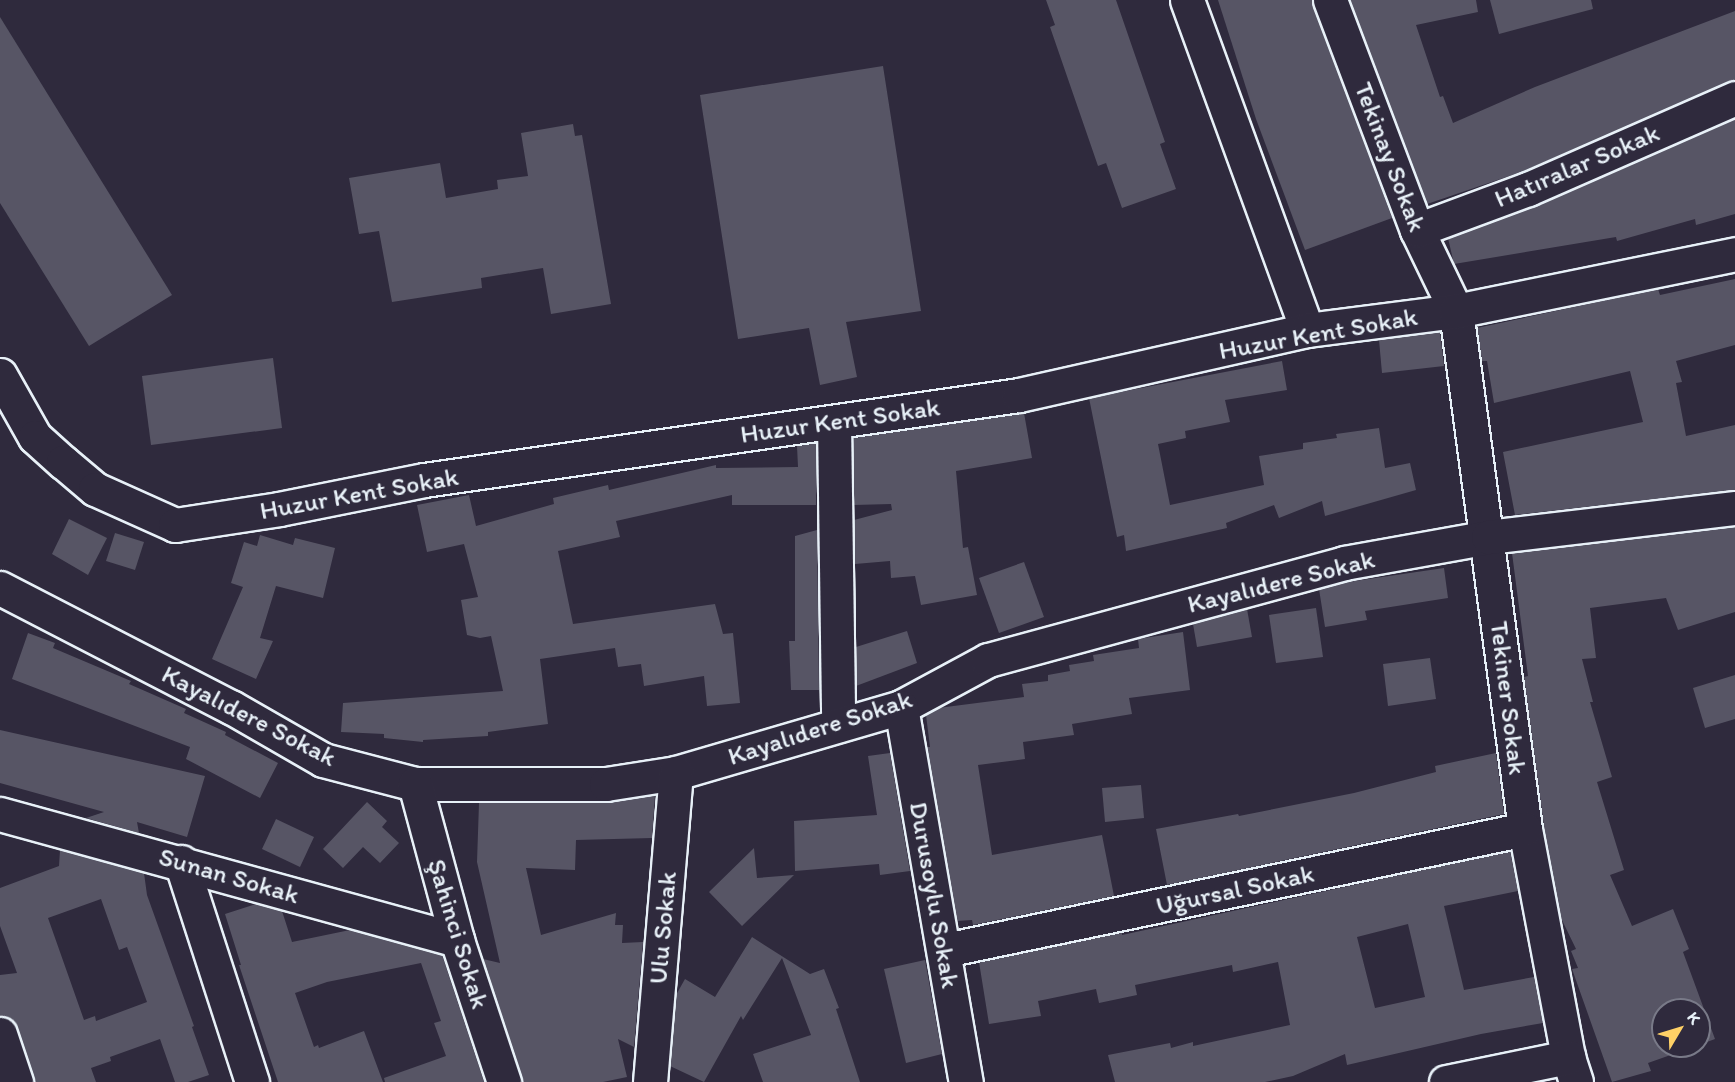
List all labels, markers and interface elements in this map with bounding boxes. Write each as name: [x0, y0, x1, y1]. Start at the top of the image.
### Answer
street label: Tekinay Sokak: [1347, 78, 1433, 236]
street label: Hatıralar Sokak: [1490, 117, 1664, 215]
street label: Huzur Kent Sokak: [1216, 301, 1420, 367]
street label: Huzur Kent Sokak: [738, 392, 942, 450]
street label: Huzur Kent Sokak: [257, 461, 461, 527]
street label: Kayalıdere Sokak: [1185, 544, 1377, 620]
street label: Tekiner Sokak: [1483, 619, 1533, 777]
street label: Kayalıdere Sokak: [157, 659, 341, 773]
street label: Kayalıdere Sokak: [724, 684, 916, 772]
street label: Durusoylu Sokak: [902, 800, 966, 990]
street label: Sunan Sokak: [156, 841, 302, 911]
street label: Şahinci Sokak: [420, 855, 496, 1013]
street label: Uğursal Sokak: [1153, 858, 1317, 922]
street label: Ulu Sokak: [643, 871, 683, 985]
north arrow: [1651, 998, 1711, 1058]
text: K: [1683, 1008, 1705, 1028]

